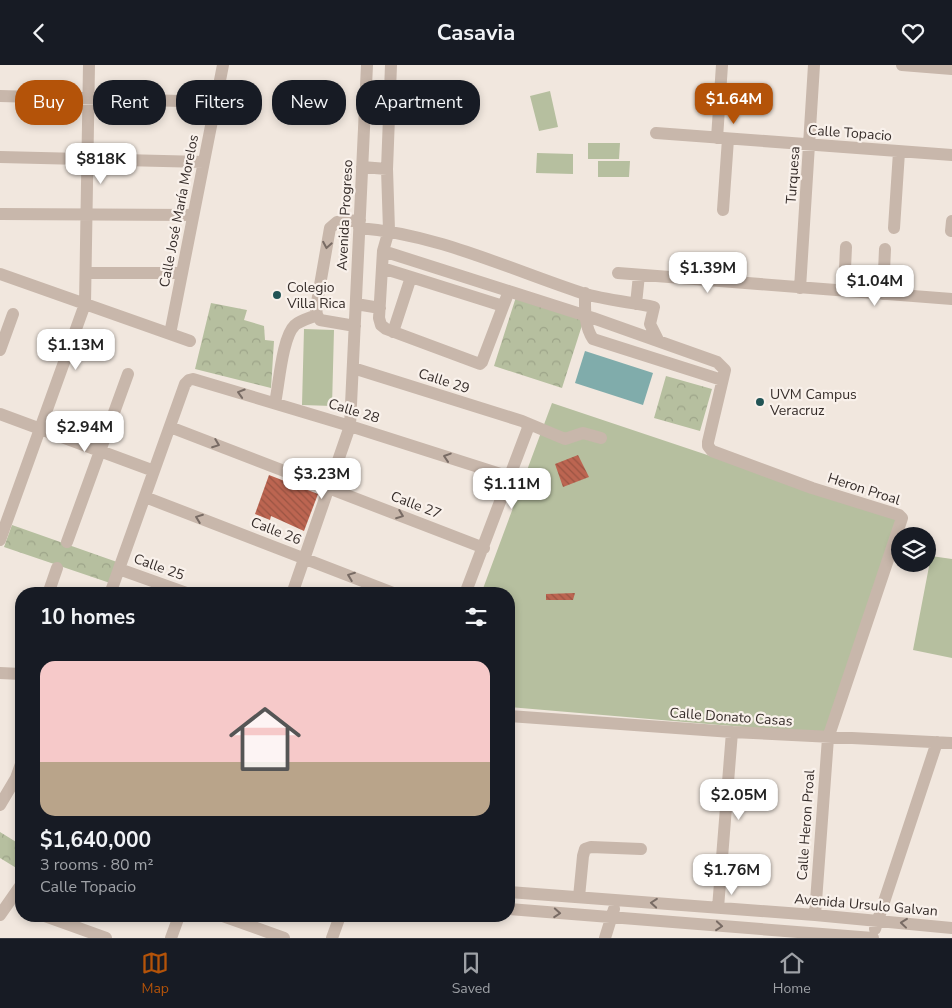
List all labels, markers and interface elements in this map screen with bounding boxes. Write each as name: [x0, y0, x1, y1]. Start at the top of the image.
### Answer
text: Casavia: [437, 18, 515, 48]
icon: back: [25, 19, 53, 47]
icon: heart: [899, 19, 927, 47]
chip: Buy: [15, 80, 83, 125]
chip: Rent: [93, 80, 166, 125]
chip: Filters: [176, 80, 262, 125]
chip: New: [272, 80, 346, 125]
chip: Apartment: [356, 80, 480, 125]
pin: $1.64M: [693, 83, 775, 125]
text: $1.64M: [706, 88, 762, 110]
street label: Calle Topacio: [807, 121, 893, 145]
street label: Calle José María Morelos: [155, 133, 203, 289]
pin: $818K: [66, 143, 136, 185]
street label: Turquesa: [782, 146, 804, 204]
text: $818K: [76, 148, 126, 170]
street label: Avenida Progreso: [333, 159, 357, 271]
one-way arrow: [322, 240, 332, 249]
pin: $1.39M: [667, 251, 749, 294]
text: $1.39M: [680, 257, 736, 279]
pin: $1.04M: [834, 265, 916, 307]
text: $1.04M: [847, 270, 903, 292]
place label: Colegio Villa Rica: [286, 278, 346, 313]
marker: Colegio Villa Rica: [271, 289, 283, 301]
pin: $1.13M: [35, 329, 117, 371]
text: $1.13M: [48, 334, 104, 356]
street label: Calle 29: [416, 364, 472, 398]
place label: UVM Campus Veracruz: [769, 385, 857, 420]
one-way arrow: [238, 389, 246, 399]
street label: Calle 28: [326, 394, 382, 428]
marker: UVM Campus Veracruz: [754, 396, 766, 408]
pin: $2.94M: [44, 411, 126, 453]
text: $2.94M: [57, 416, 113, 438]
one-way arrow: [211, 438, 220, 448]
one-way arrow: [443, 452, 451, 462]
pin: $3.23M: [281, 457, 363, 500]
text: $3.23M: [294, 463, 350, 485]
pin: $1.11M: [471, 467, 553, 510]
street label: Heron Proal: [825, 468, 904, 510]
text: $1.11M: [484, 473, 540, 495]
street label: Calle 27: [388, 487, 444, 523]
one-way arrow: [395, 509, 404, 519]
one-way arrow: [195, 513, 204, 524]
street label: Calle 26: [248, 513, 304, 549]
map controls: [891, 527, 936, 572]
button: layers: [891, 527, 936, 572]
street label: Calle 25: [131, 549, 187, 585]
one-way arrow: [347, 572, 355, 582]
text: 10 homes: [40, 603, 135, 631]
icon: filters: [462, 603, 490, 631]
icon: home: [220, 694, 310, 784]
street label: Calle Donato Casas: [669, 703, 793, 731]
street label: Calle Heron Proal: [793, 768, 819, 881]
pin: $2.05M: [698, 779, 780, 821]
text: $2.05M: [711, 784, 767, 806]
text: $1,640,000: [40, 826, 151, 854]
pin: $1.76M: [691, 853, 773, 896]
text: 3 rooms · 80 m²: [40, 854, 153, 876]
text: $1.76M: [704, 859, 760, 881]
text: Calle Topacio: [40, 876, 136, 898]
street label: Avenida Ursulo Galvan: [793, 889, 939, 921]
one-way arrow: [650, 898, 658, 909]
one-way arrow: [554, 907, 562, 918]
one-way arrow: [899, 918, 907, 929]
one-way arrow: [716, 920, 724, 931]
tab: Map: [141, 949, 169, 998]
tab: Saved: [452, 949, 490, 998]
tab: Home: [773, 949, 811, 998]

